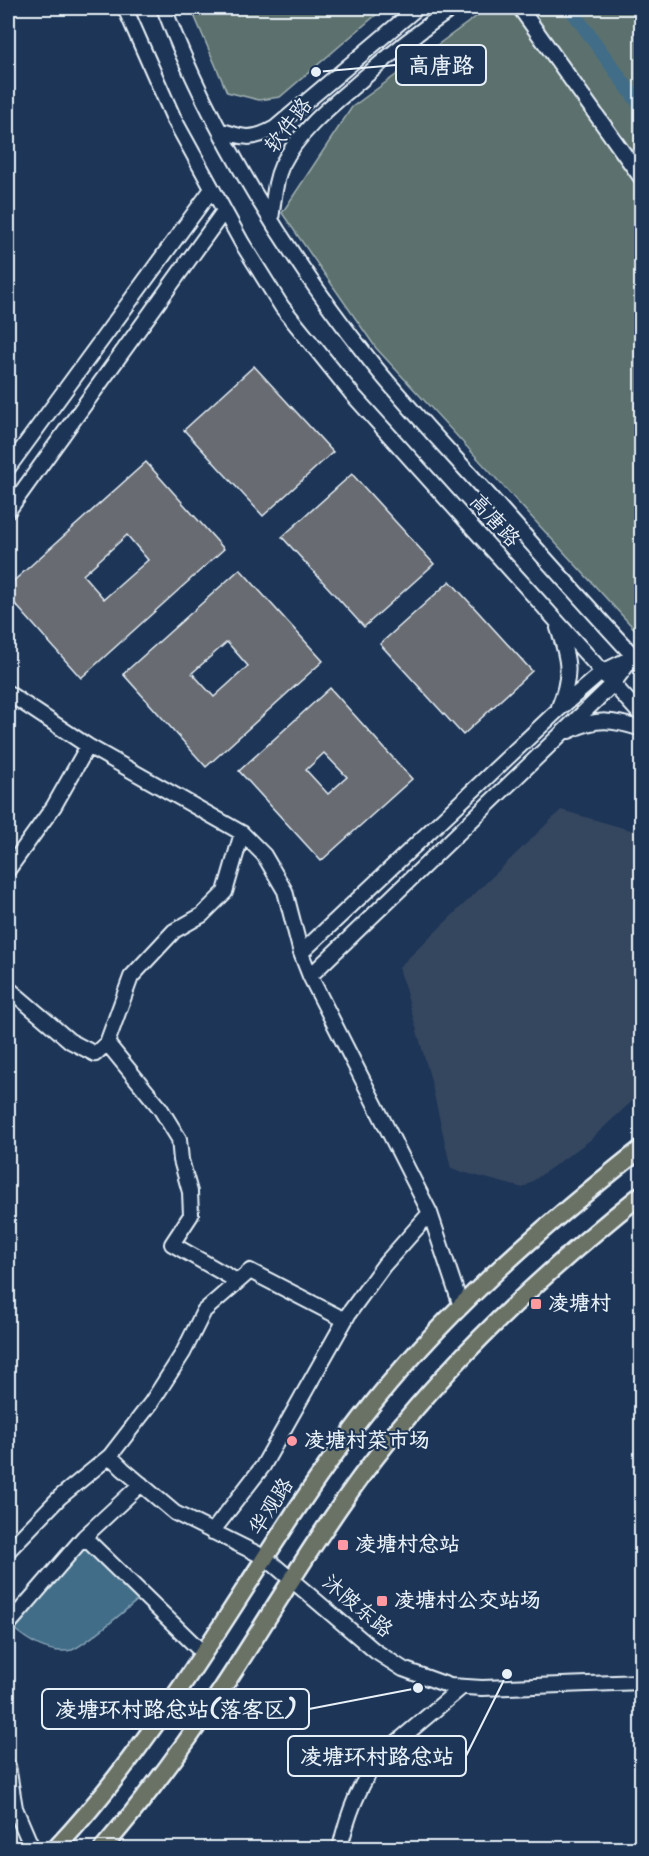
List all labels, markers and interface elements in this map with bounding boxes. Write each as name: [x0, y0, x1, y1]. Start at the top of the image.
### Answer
callout: 高唐路: [396, 45, 486, 85]
text: 高唐路: [408, 50, 474, 85]
street label: 软件路: [257, 91, 321, 161]
street label: 高唐路: [461, 487, 527, 555]
place label: 凌塘村: [548, 1288, 611, 1321]
marker: 凌塘村: [529, 1297, 543, 1311]
place label: 凌塘村菜市场: [304, 1425, 430, 1458]
marker: 凌塘村菜市场: [285, 1434, 299, 1448]
street label: 华观路: [241, 1472, 303, 1542]
place label: 凌塘村总站: [355, 1529, 460, 1562]
marker: 凌塘村总站: [336, 1538, 350, 1552]
street label: 沐陂东路: [314, 1567, 400, 1647]
place label: 凌塘村公交站场: [394, 1585, 541, 1618]
marker: 凌塘村公交站场: [375, 1594, 389, 1608]
callout: 凌塘环村路总站(落客区): [42, 1689, 309, 1729]
text: 凌塘环村路总站(落客区): [55, 1694, 297, 1729]
callout: 凌塘环村路总站: [288, 1736, 466, 1776]
text: 凌塘环村路总站: [300, 1741, 454, 1776]

